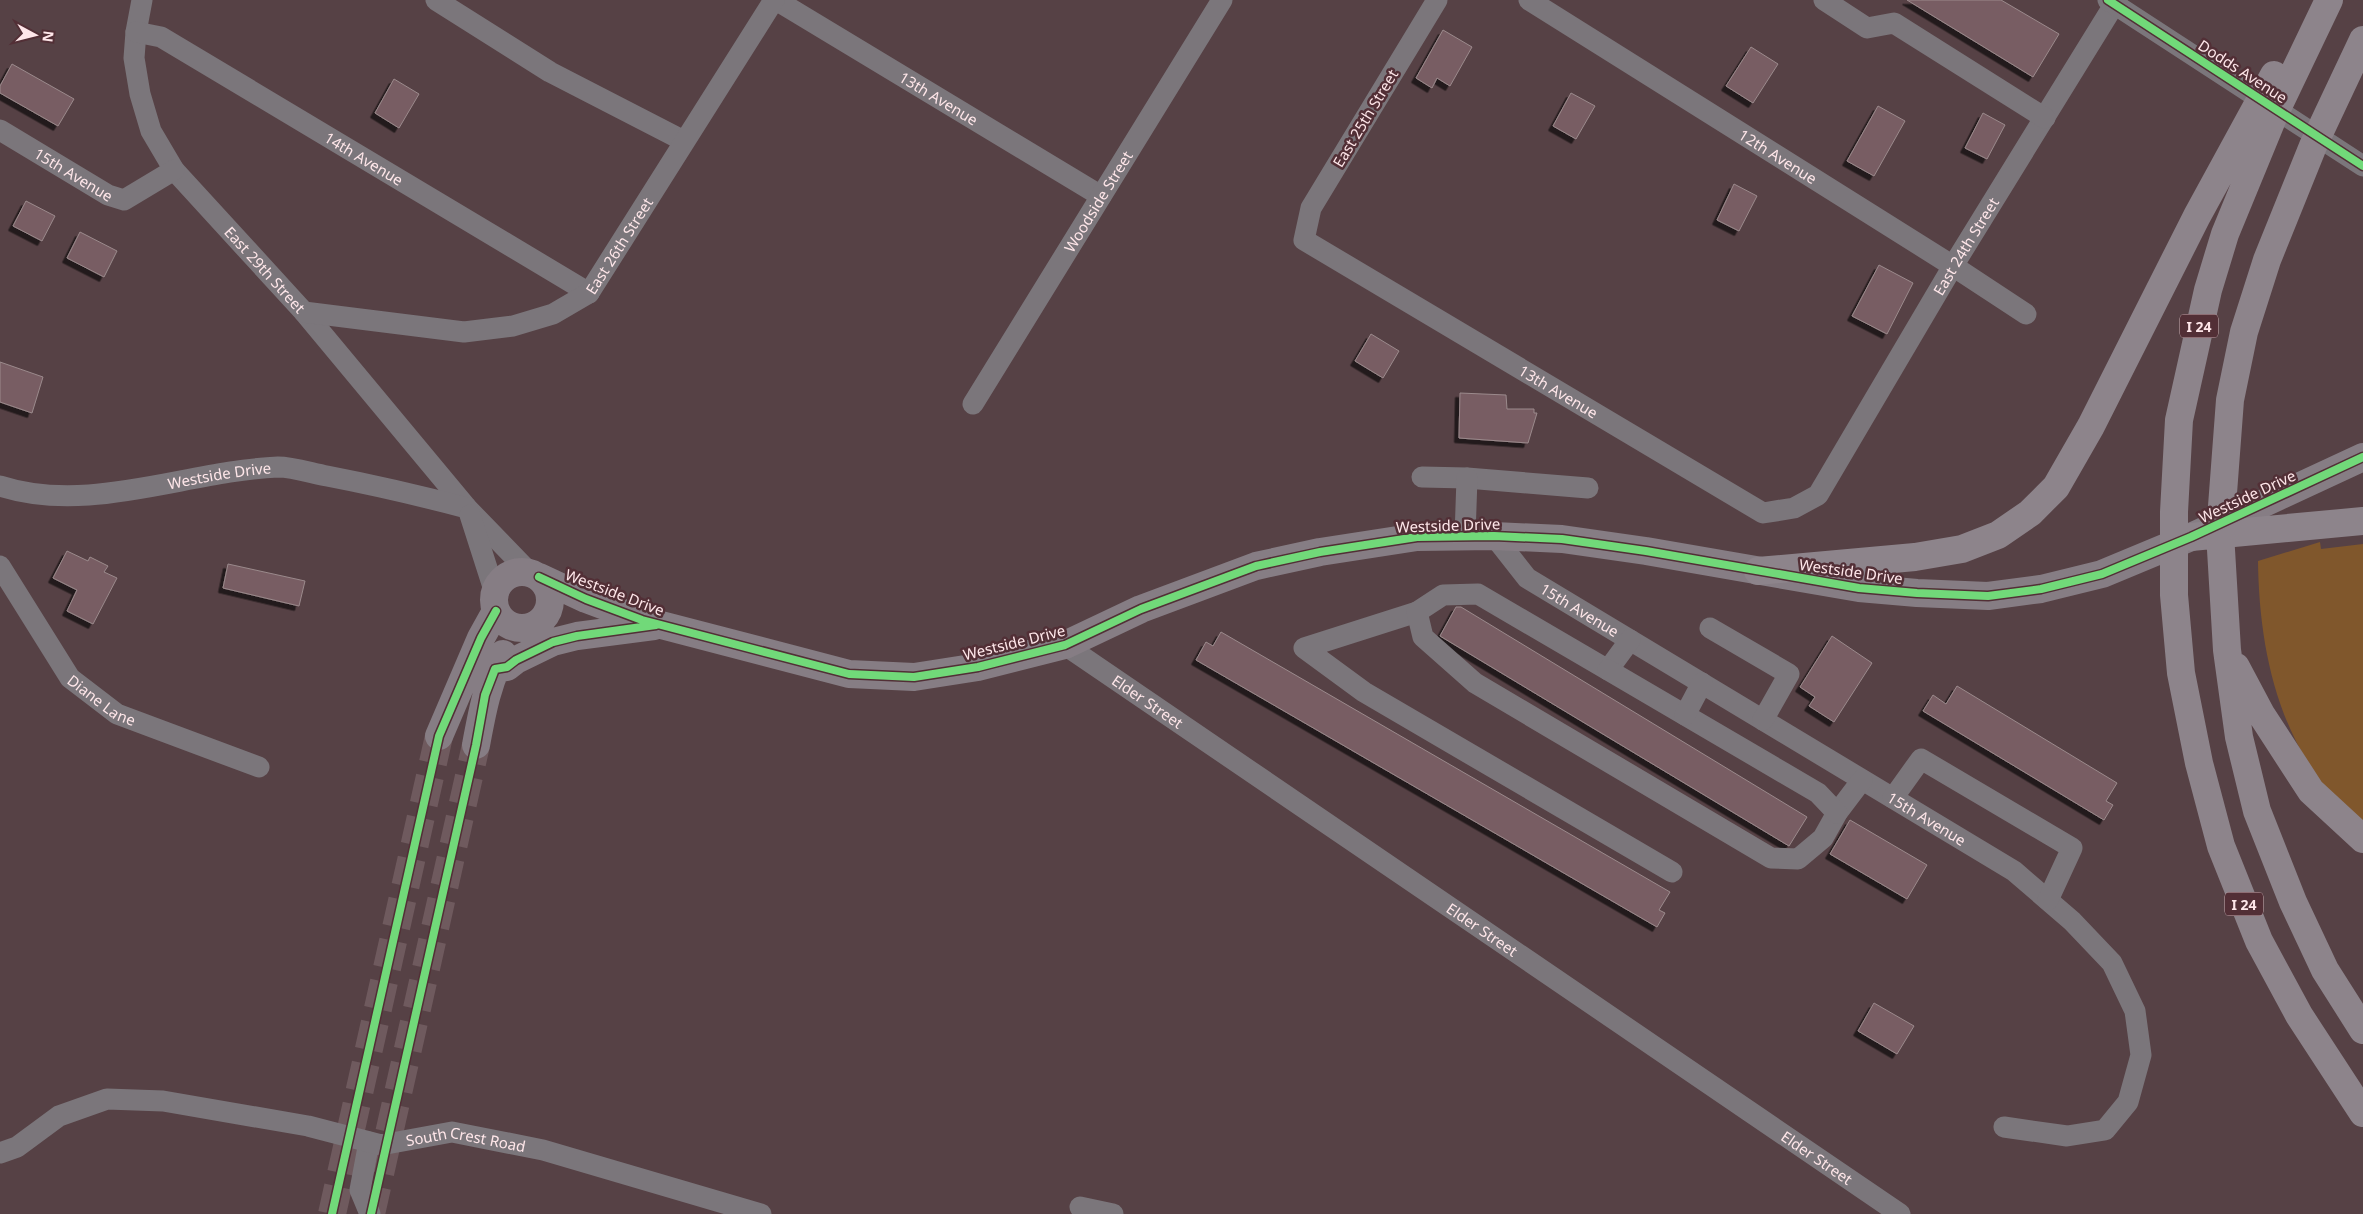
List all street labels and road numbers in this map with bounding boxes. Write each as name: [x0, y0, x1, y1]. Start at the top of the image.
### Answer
street label: Dodds Avenue: [2195, 35, 2291, 107]
street label: East 25th Street: [1328, 65, 1402, 171]
street label: 13th Avenue: [896, 67, 982, 130]
street label: 12th Avenue: [1735, 124, 1821, 188]
street label: 14th Avenue: [321, 127, 407, 190]
street label: 15th Avenue: [31, 143, 117, 206]
street label: Woodside Street: [1059, 146, 1137, 256]
street label: East 26th Street: [581, 193, 657, 298]
street label: East 24th Street: [1928, 193, 2003, 299]
street label: East 29th Street: [220, 222, 310, 318]
road number: I 24: [2180, 314, 2218, 338]
street label: 13th Avenue: [1515, 360, 1602, 423]
street label: Westside Drive: [166, 457, 272, 493]
street label: Westside Drive: [2195, 465, 2299, 527]
street label: Westside Drive: [1395, 513, 1501, 537]
street label: Westside Drive: [1798, 554, 1904, 588]
street label: Westside Drive: [563, 564, 667, 620]
street label: 15th Avenue: [1537, 578, 1623, 641]
street label: Westside Drive: [961, 620, 1067, 664]
street label: Diane Lane: [63, 670, 138, 730]
street label: Elder Street: [1108, 670, 1188, 733]
street label: 15th Avenue: [1884, 787, 1970, 850]
road number: I 24: [2225, 892, 2263, 916]
street label: Elder Street: [1443, 898, 1522, 961]
street label: South Crest Road: [404, 1122, 527, 1156]
street label: Elder Street: [1778, 1126, 1857, 1189]

